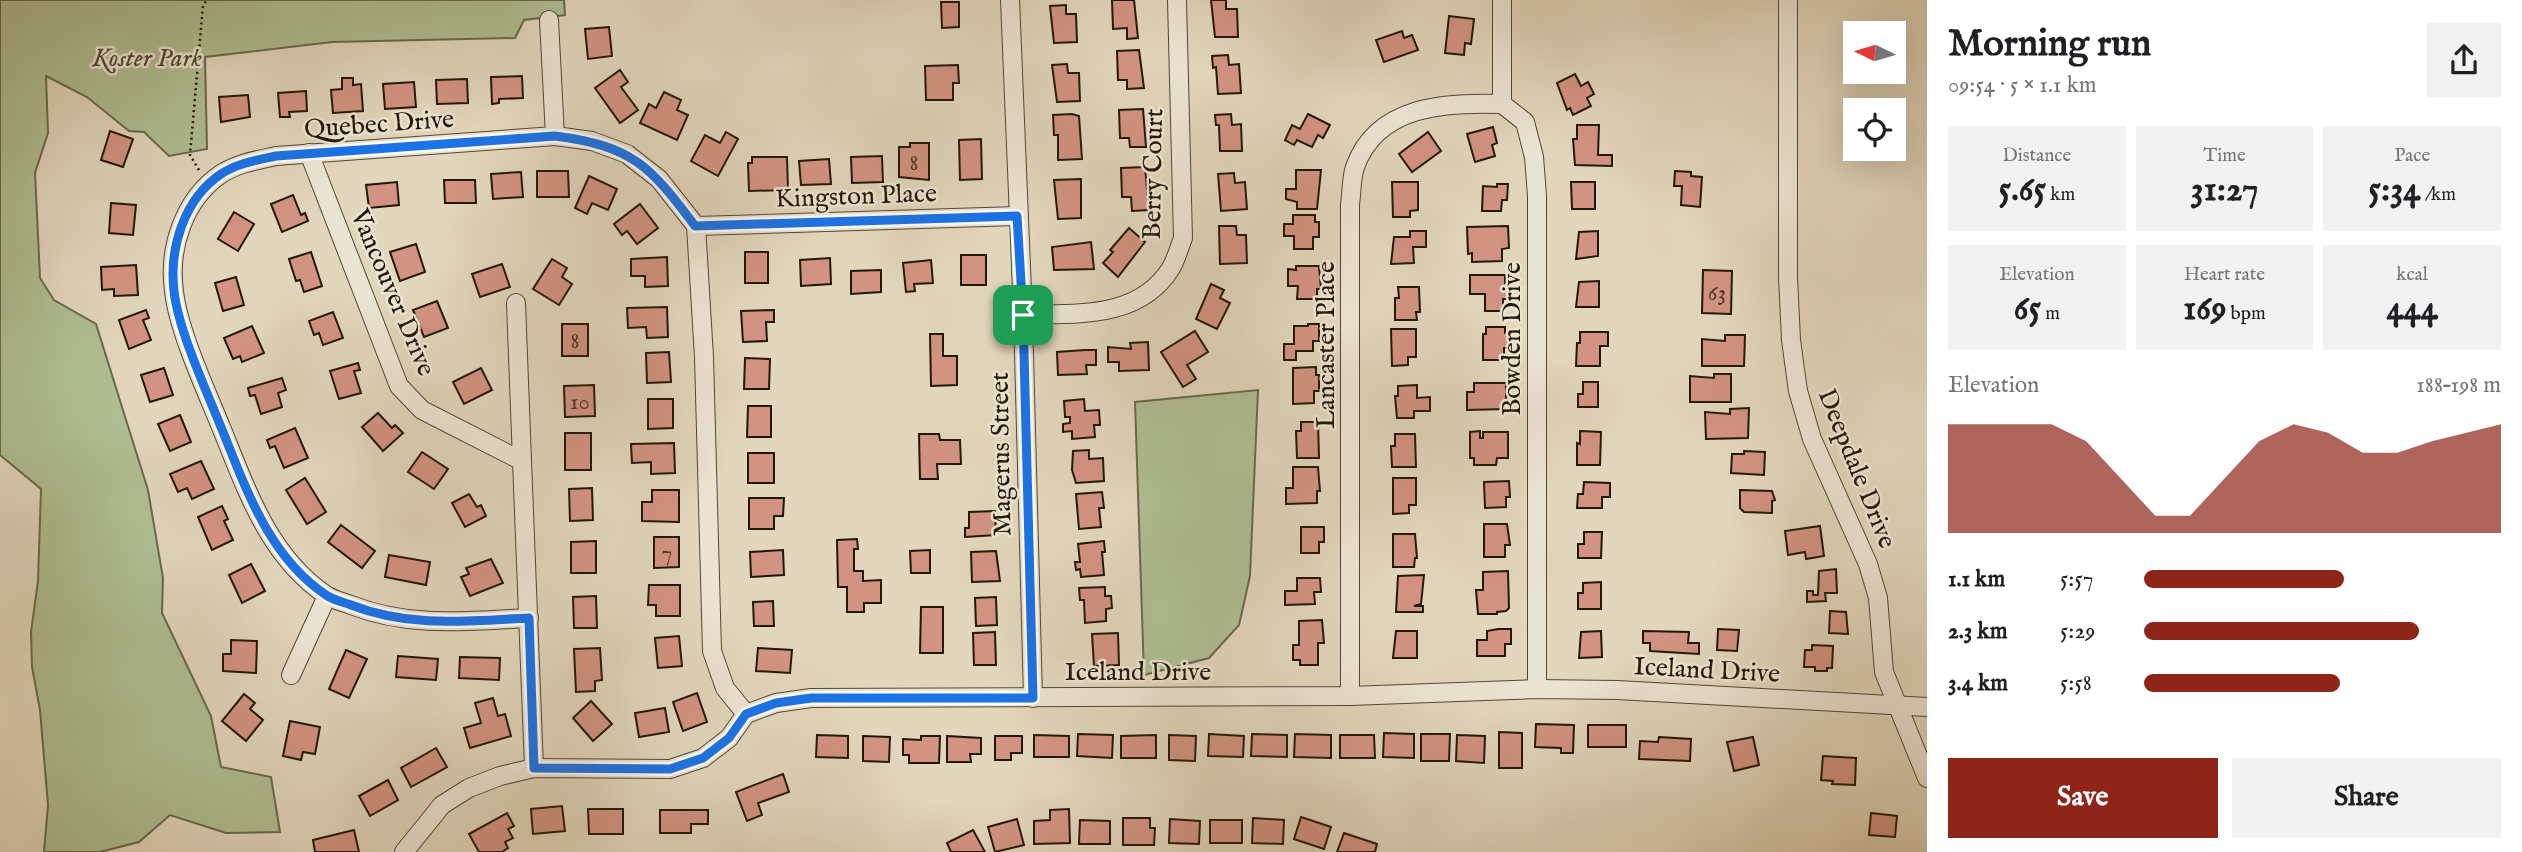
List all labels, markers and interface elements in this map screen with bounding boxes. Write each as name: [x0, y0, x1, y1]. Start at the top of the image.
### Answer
north arrow: [1843, 21, 1906, 84]
map controls: [1843, 21, 1906, 161]
text: Morning run: [1948, 21, 2151, 69]
button: share: [2427, 23, 2501, 97]
park label: Koster Park: [91, 42, 202, 75]
text: 09:54 · 5 × 1.1 km: [1948, 71, 2097, 100]
button: locate: [1843, 98, 1906, 161]
street label: Quebec Drive: [303, 103, 455, 146]
street label: Berry Court: [1136, 108, 1171, 240]
text: Distance: [2002, 144, 2071, 168]
text: Time: [2203, 144, 2246, 168]
text: Pace: [2394, 144, 2430, 168]
house number: 8: [909, 149, 919, 178]
text: 5.65: [1999, 168, 2046, 213]
text: 31:27: [2191, 168, 2258, 213]
text: 5:34: [2368, 168, 2421, 213]
street label: Kingston Place: [775, 177, 937, 216]
text: km: [2046, 183, 2075, 207]
text: /km: [2421, 183, 2456, 207]
street label: Vancouver Drive: [342, 203, 443, 381]
street label: Lancaster Place: [1310, 261, 1343, 429]
street label: Bowden Drive: [1496, 262, 1529, 416]
text: Elevation: [1999, 263, 2075, 287]
text: Heart rate: [2184, 263, 2265, 287]
text: kcal: [2396, 263, 2428, 287]
house number: 63: [1708, 279, 1726, 308]
pin: [993, 285, 1053, 345]
text: 65: [2014, 287, 2041, 332]
text: 169: [2183, 287, 2226, 332]
text: 444: [2386, 287, 2438, 332]
icon: arrive: [1004, 296, 1042, 334]
text: m: [2041, 302, 2060, 326]
text: bpm: [2226, 302, 2266, 326]
house number: 8: [570, 327, 580, 356]
text: Elevation: [1948, 371, 2039, 400]
text: 188–198 m: [2416, 371, 2501, 400]
street label: Magerus Street: [984, 372, 1019, 536]
street label: Deepdale Drive: [1810, 384, 1904, 553]
house number: 10: [570, 388, 590, 417]
house number: 7: [662, 539, 672, 568]
text: 1.1 km: [1948, 565, 2005, 594]
text: 5:57: [2060, 565, 2094, 594]
text: 2.3 km: [1948, 617, 2007, 646]
text: 5:29: [2060, 617, 2095, 646]
street label: Iceland Drive: [1633, 650, 1781, 691]
street label: Iceland Drive: [1065, 656, 1211, 689]
text: 3.4 km: [1948, 669, 2008, 698]
text: 5:58: [2060, 669, 2092, 698]
button: Save: [1948, 758, 2218, 838]
button: Share: [2232, 758, 2501, 838]

